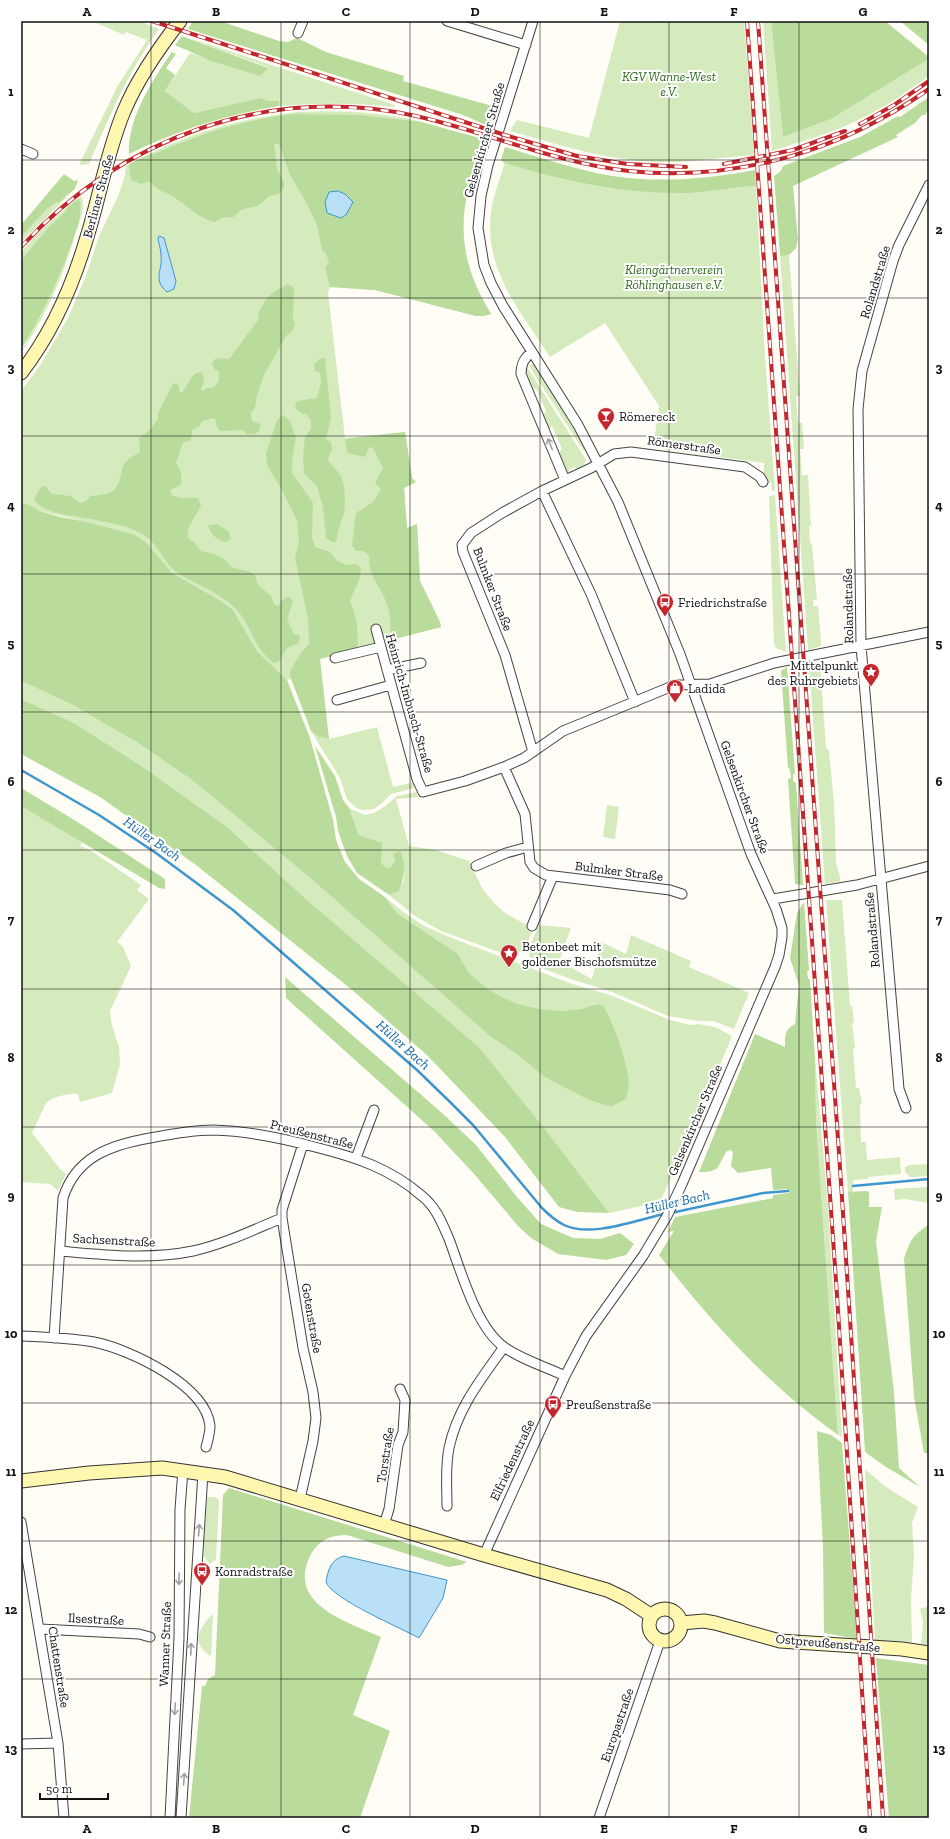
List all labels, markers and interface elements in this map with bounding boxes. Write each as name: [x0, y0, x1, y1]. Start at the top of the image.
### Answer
text: A: [83, 4, 92, 19]
text: B: [212, 4, 220, 19]
text: C: [342, 4, 350, 19]
text: D: [470, 4, 480, 19]
text: E: [600, 4, 608, 19]
text: F: [730, 4, 738, 19]
text: G: [859, 4, 868, 19]
park label: KGV Wanne-West e.V.: [622, 69, 717, 99]
street label: Gelsenkircher Straße: [460, 81, 508, 199]
text: 1: [8, 84, 14, 99]
text: 1: [936, 84, 942, 99]
street label: Berliner Straße: [80, 152, 116, 240]
text: 2: [8, 222, 15, 237]
text: 2: [936, 222, 943, 237]
street label: Rolandstraße: [857, 244, 893, 320]
park label: Kleingärtnerverein Röhlinghausen e.V.: [625, 262, 723, 292]
text: 3: [8, 360, 15, 375]
text: 3: [936, 360, 943, 375]
bar icon: Römereck: [596, 406, 616, 431]
place label: Römereck: [619, 409, 675, 424]
street label: Römerstraße: [646, 432, 722, 458]
one-way arrow: [546, 438, 553, 450]
text: 4: [7, 498, 15, 513]
text: 4: [935, 498, 943, 513]
street label: Bulmker Straße: [470, 545, 516, 633]
street label: Rolandstraße: [840, 568, 856, 644]
bus stop icon: Friedrichstraße: [655, 592, 675, 617]
place label: Friedrichstraße: [678, 595, 767, 610]
street label: Heinrich-Imbusch-Straße: [383, 632, 437, 774]
text: 5: [8, 636, 15, 651]
text: 5: [936, 636, 943, 651]
place label: Mittelpunkt des Ruhrgebiets: [768, 658, 858, 688]
place icon: Mittelpunkt des Ruhrgebiets: [861, 662, 881, 687]
shop icon: Ladida: [665, 678, 685, 703]
place label: Ladida: [688, 681, 726, 696]
street label: Gelsenkircher Straße: [718, 738, 772, 856]
text: 6: [8, 774, 15, 789]
text: 6: [936, 774, 943, 789]
water label: Hüller Bach: [120, 813, 184, 865]
street label: Bulmker Straße: [574, 858, 664, 884]
street label: Rolandstraße: [861, 892, 883, 968]
text: 7: [8, 912, 15, 927]
text: 7: [936, 912, 943, 927]
place label: Betonbeet mit goldener Bischofsmütze: [522, 939, 657, 969]
place icon: Betonbeet mit goldener Bischofsmütze: [499, 943, 519, 968]
water label: Hüller Bach: [373, 1016, 433, 1074]
text: 8: [7, 1050, 15, 1065]
text: 8: [935, 1050, 943, 1065]
street label: Gelsenkircher Straße: [665, 1062, 725, 1178]
street label: Preußenstraße: [269, 1116, 355, 1152]
water label: Hüller Bach: [643, 1186, 711, 1218]
text: 9: [8, 1188, 15, 1203]
text: 9: [936, 1188, 943, 1203]
street label: Sachsenstraße: [72, 1230, 156, 1250]
street label: Gotenstraße: [298, 1282, 326, 1354]
text: 10: [5, 1326, 18, 1341]
text: 10: [933, 1326, 946, 1341]
bus stop icon: Preußenstraße: [543, 1394, 563, 1419]
place label: Preußenstraße: [566, 1397, 651, 1412]
street label: Elfriedenstraße: [487, 1417, 537, 1503]
street label: Torstraße: [373, 1426, 397, 1484]
text: 11: [6, 1464, 17, 1479]
text: 11: [934, 1464, 945, 1479]
one-way arrow: [195, 1524, 202, 1537]
bus stop icon: Konradstraße: [192, 1561, 212, 1586]
place label: Konradstraße: [215, 1564, 293, 1579]
one-way arrow: [175, 1572, 183, 1585]
street label: Wanner Straße: [156, 1601, 174, 1687]
text: 12: [5, 1602, 17, 1617]
text: 12: [933, 1602, 945, 1617]
street label: Ilsestraße: [67, 1610, 125, 1628]
street label: Chattenstraße: [45, 1625, 73, 1709]
street label: Ostpreußenstraße: [775, 1631, 881, 1655]
one-way arrow: [187, 1643, 195, 1656]
street label: Europastraße: [597, 1686, 637, 1764]
one-way arrow: [172, 1702, 179, 1715]
text: 13: [5, 1741, 17, 1756]
text: 13: [933, 1741, 945, 1756]
one-way arrow: [180, 1773, 187, 1786]
scale bar: [40, 1775, 108, 1801]
text: 50 m: [46, 1782, 73, 1796]
text: A: [83, 1821, 92, 1836]
text: B: [212, 1821, 220, 1836]
text: C: [342, 1821, 350, 1836]
text: D: [470, 1821, 480, 1836]
text: E: [600, 1821, 608, 1836]
text: F: [730, 1821, 738, 1836]
text: G: [859, 1821, 868, 1836]

